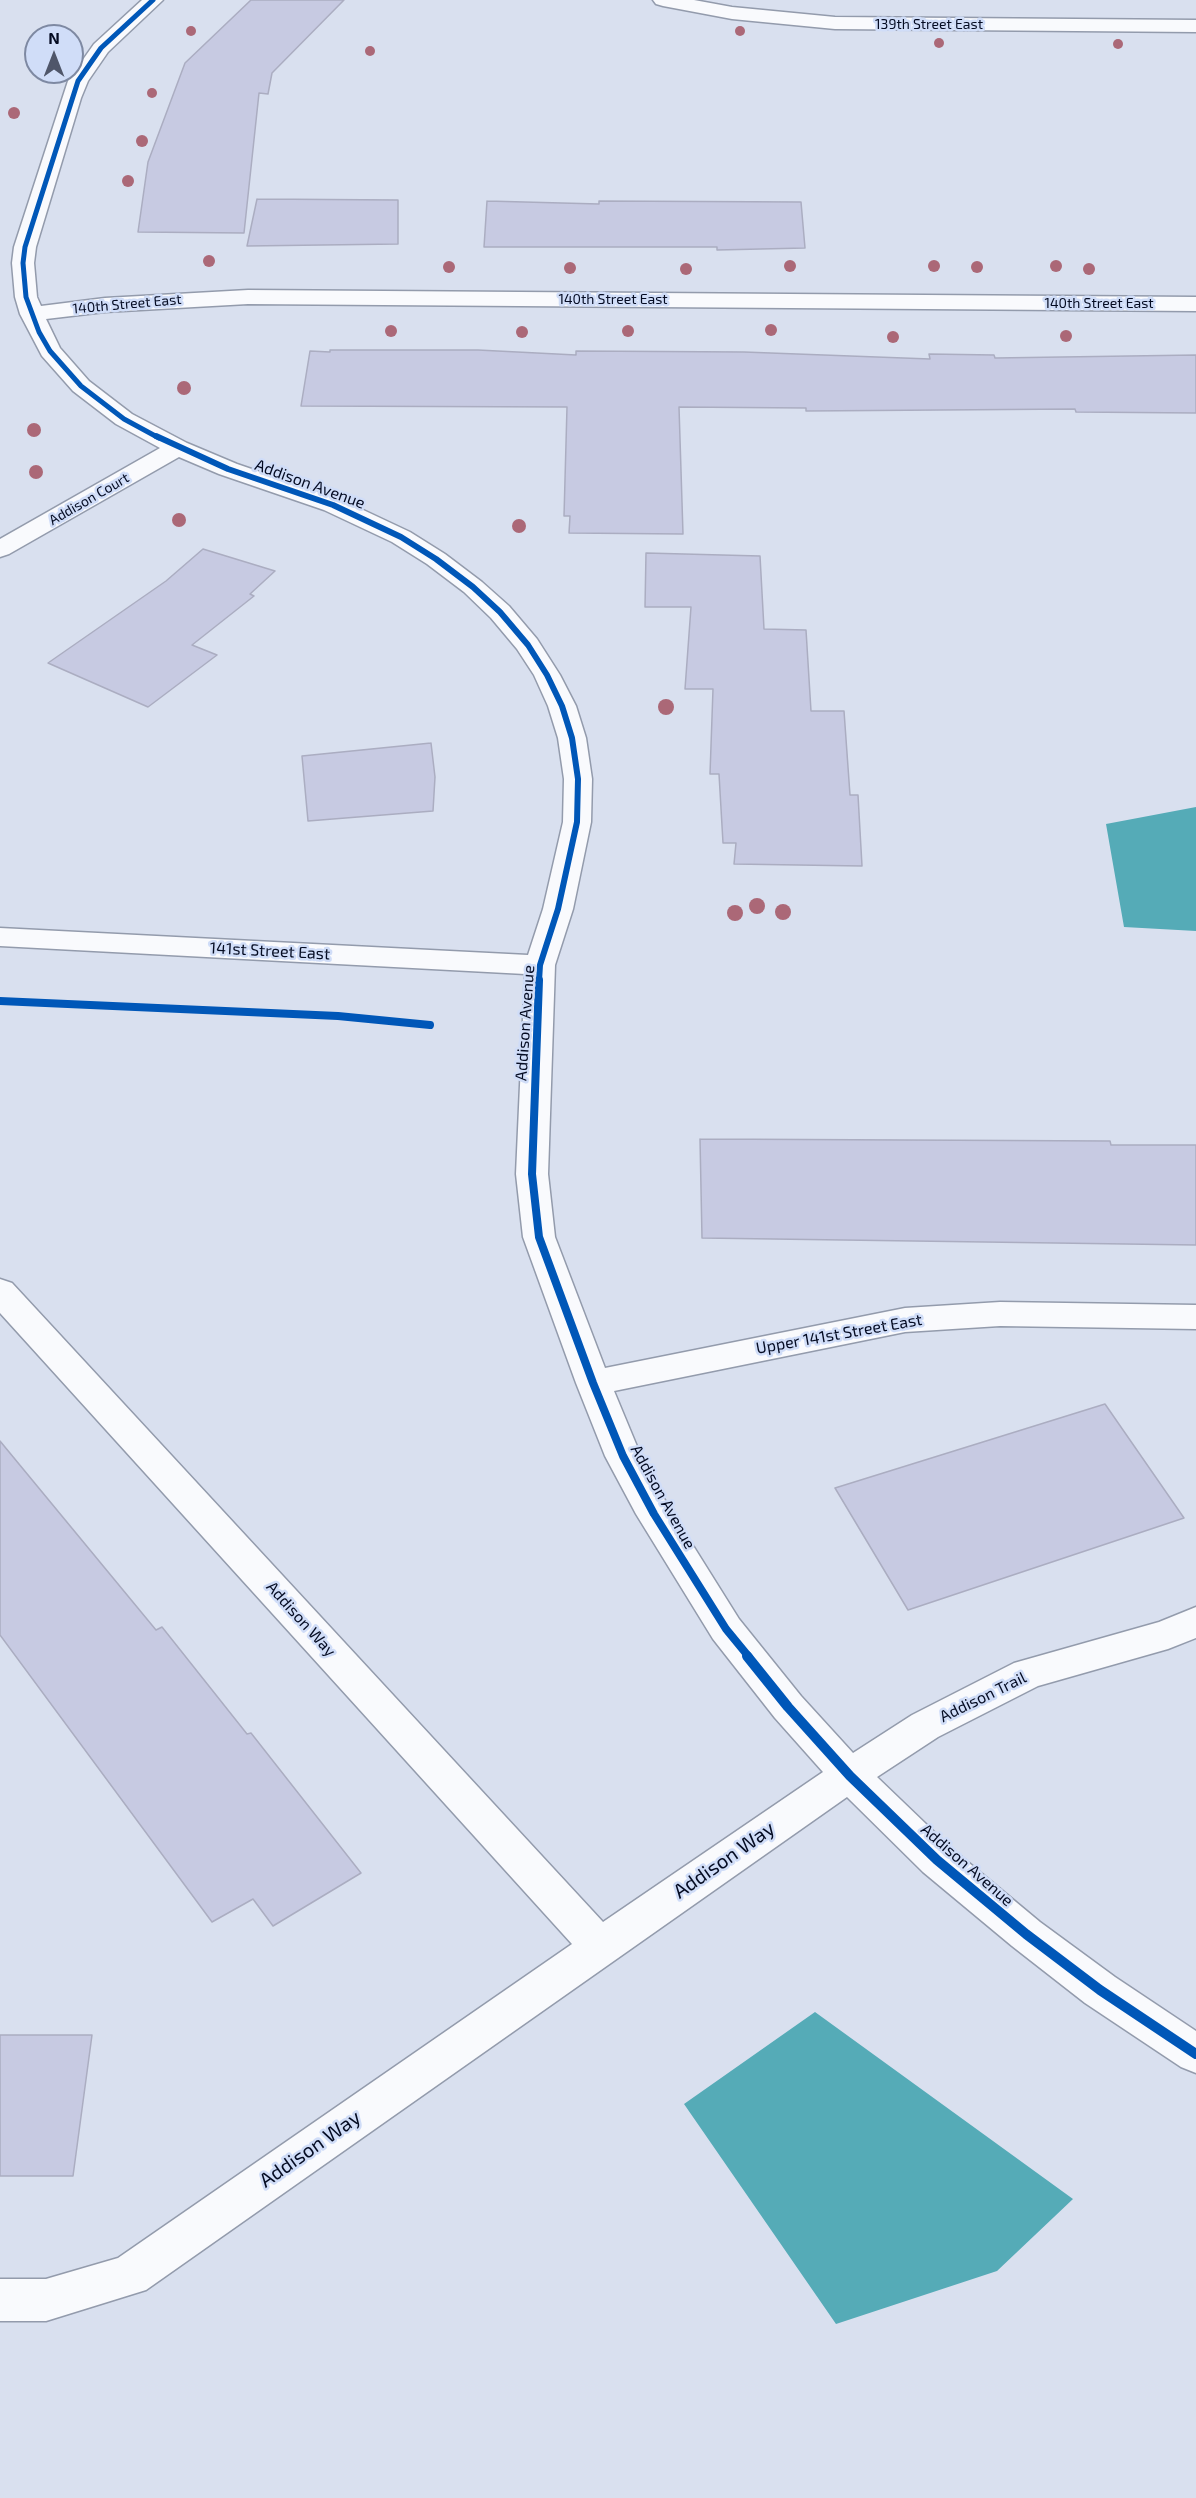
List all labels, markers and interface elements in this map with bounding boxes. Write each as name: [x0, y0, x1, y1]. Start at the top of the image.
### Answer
street label: 139th Street East: [875, 16, 983, 32]
north arrow: [24, 24, 84, 84]
text: N: [48, 28, 60, 47]
street label: 140th Street East: [72, 291, 182, 317]
street label: 140th Street East: [558, 291, 668, 307]
street label: 140th Street East: [1044, 295, 1154, 311]
street label: Addison Avenue: [252, 455, 368, 513]
street label: Addison Court: [46, 469, 132, 529]
street label: 141st Street East: [209, 938, 331, 964]
street label: Addison Avenue: [511, 964, 539, 1082]
street label: Upper 141st Street East: [755, 1310, 923, 1358]
street label: Addison Avenue: [626, 1442, 700, 1552]
street label: Addison Way: [262, 1577, 340, 1661]
street label: Addison Trail: [937, 1668, 1029, 1726]
street label: Addison Way: [669, 1816, 779, 1904]
street label: Addison Avenue: [917, 1820, 1017, 1910]
street label: Addison Way: [255, 2105, 365, 2193]

